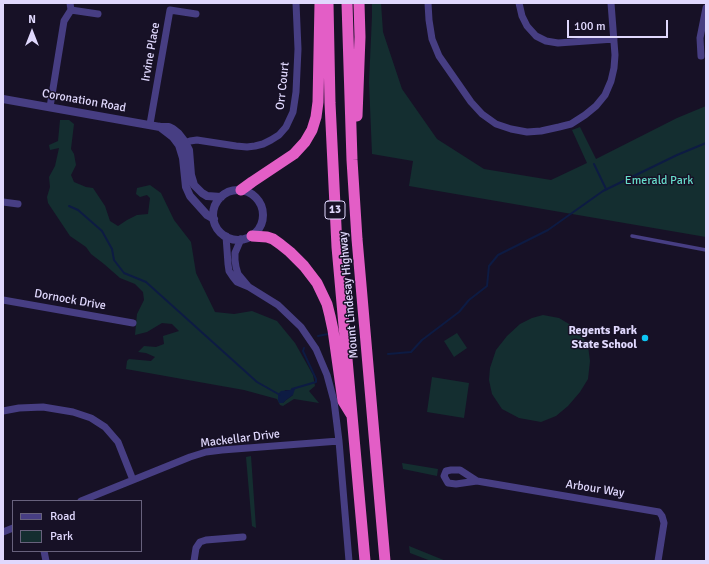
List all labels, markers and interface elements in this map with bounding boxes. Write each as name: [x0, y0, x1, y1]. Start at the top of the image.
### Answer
north arrow: [12, 12, 52, 52]
scale bar: [569, 12, 670, 38]
text: N: [28, 13, 36, 26]
text: 100 m: [574, 19, 606, 34]
street label: Irvine Place: [139, 21, 163, 83]
street label: Orr Court: [273, 61, 293, 111]
street label: Coronation Road: [41, 87, 127, 115]
park label: Emerald Park: [625, 174, 693, 188]
road number: 13: [325, 201, 345, 219]
street label: Mount Lindesay Highway: [336, 231, 362, 359]
street label: Dornock Drive: [33, 287, 107, 313]
place label: Regents Park State School: [568, 324, 637, 352]
marker: Regents Park State School: [640, 333, 650, 343]
street label: Mackellar Drive: [199, 427, 281, 451]
street label: Arbour Way: [565, 477, 625, 501]
legend: [12, 500, 142, 552]
text: Road: [50, 509, 76, 524]
text: Park: [50, 529, 73, 544]

